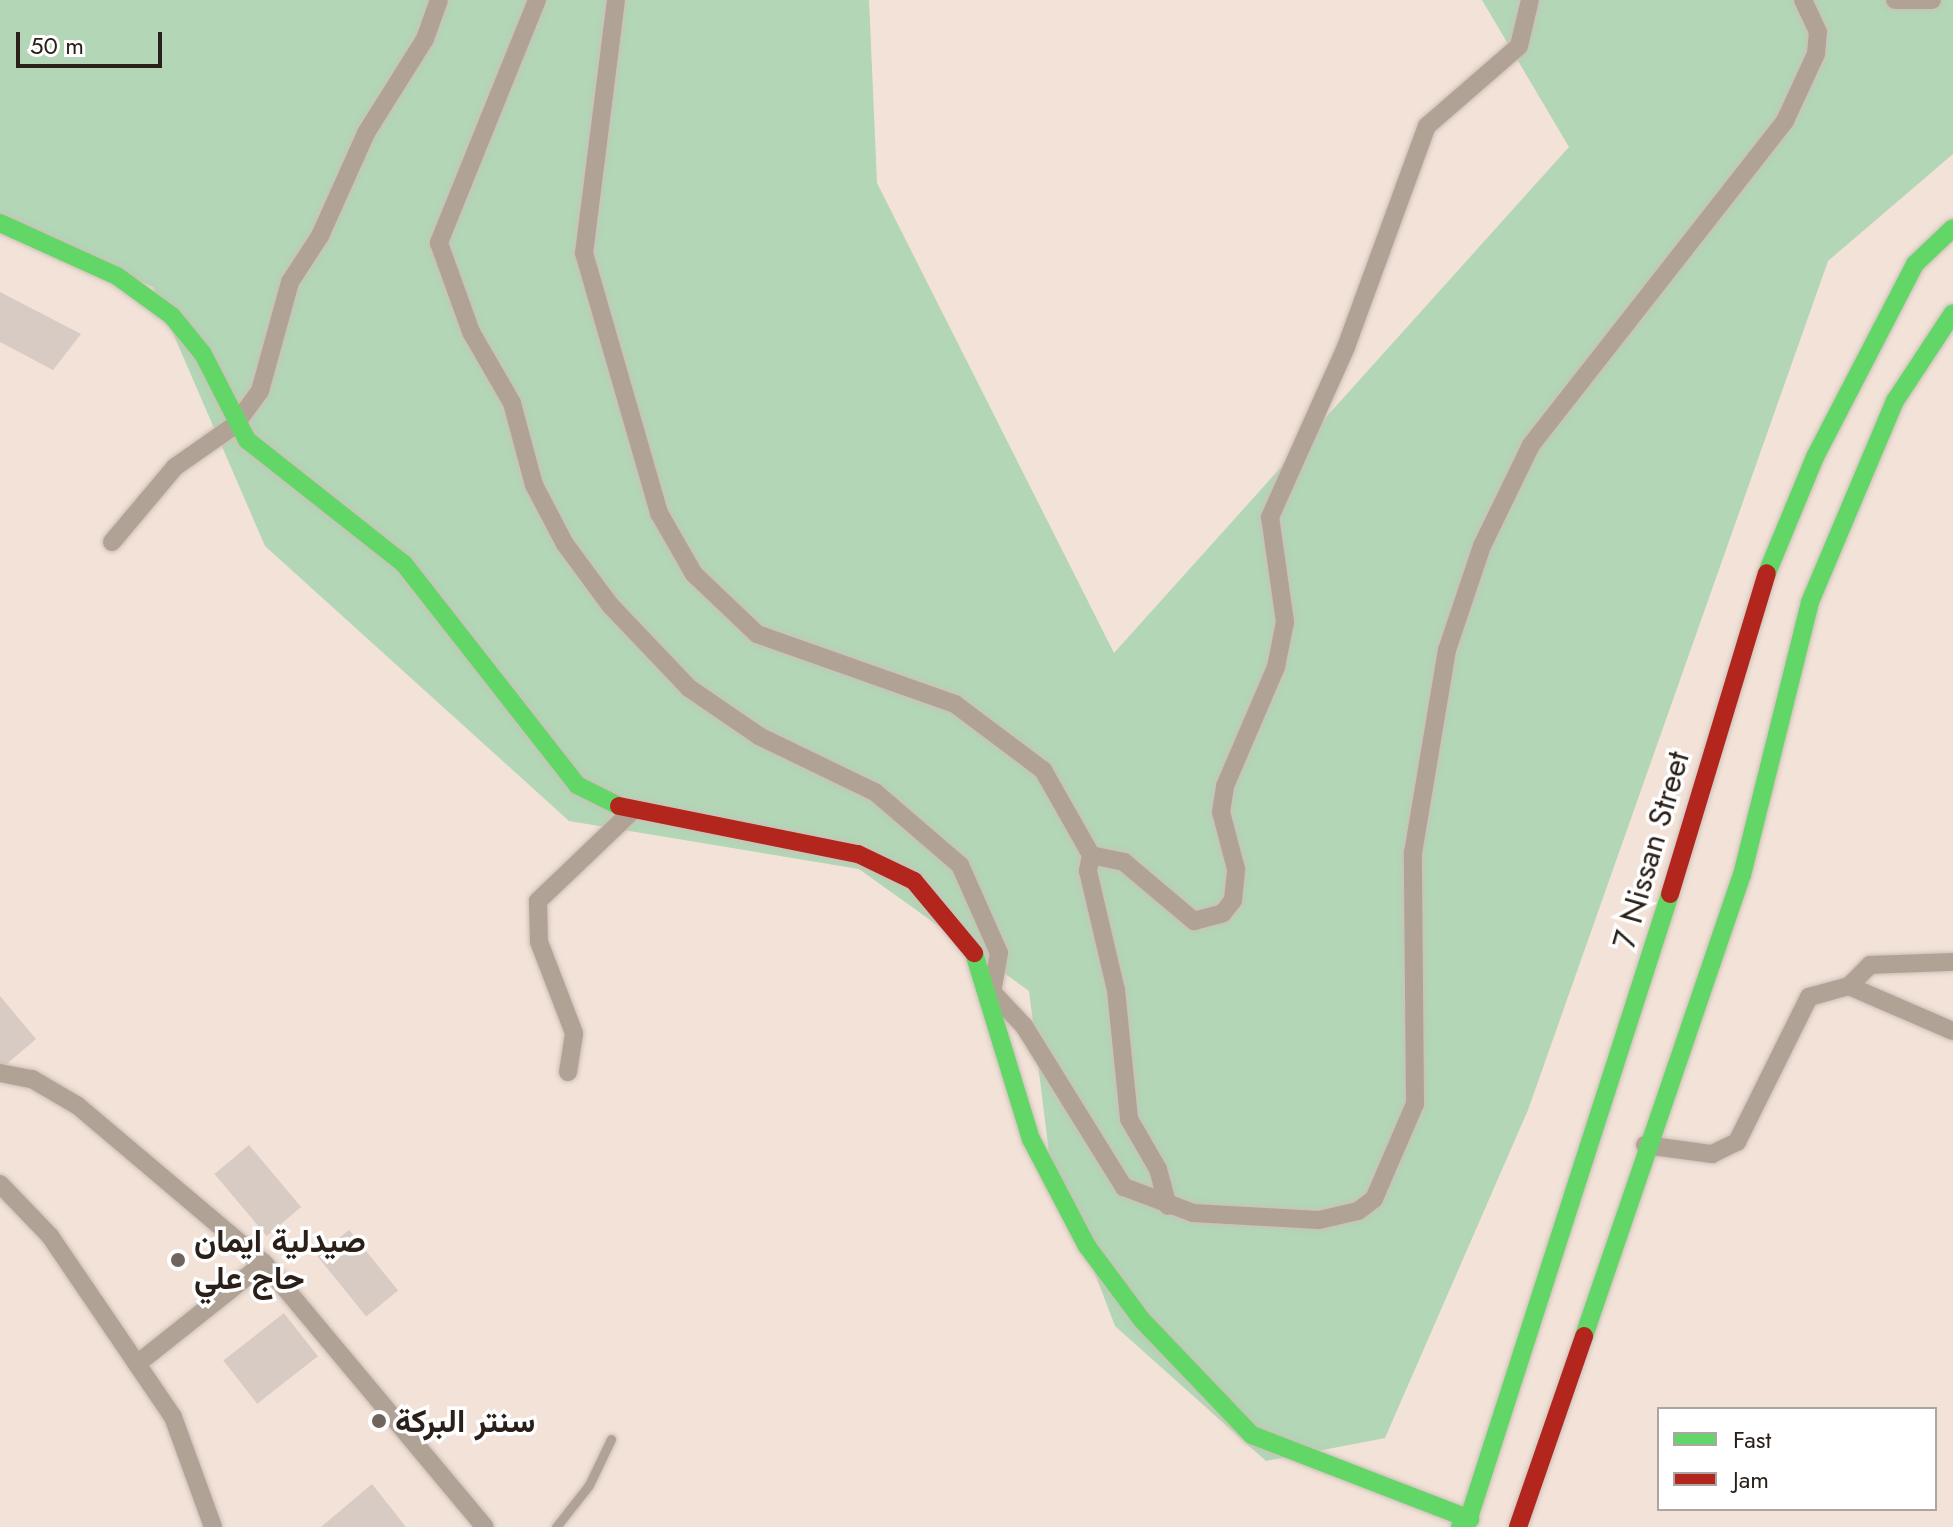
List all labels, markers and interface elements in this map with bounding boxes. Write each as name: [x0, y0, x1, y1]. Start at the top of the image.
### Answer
scale bar: [20, 16, 166, 66]
text: 50 m: [30, 28, 84, 63]
street label: 7 Nissan Street: [1605, 747, 1697, 953]
place label: صيدلية ايمان حاج علي: [194, 1223, 366, 1298]
marker: صيدلية ايمان حاج علي: [169, 1251, 187, 1269]
place label: سنتر البركة: [395, 1402, 535, 1440]
legend: [1657, 1407, 1937, 1511]
marker: سنتر البركة: [370, 1412, 388, 1430]
text: Fast: [1733, 1422, 1771, 1457]
text: Jam: [1733, 1462, 1769, 1497]

